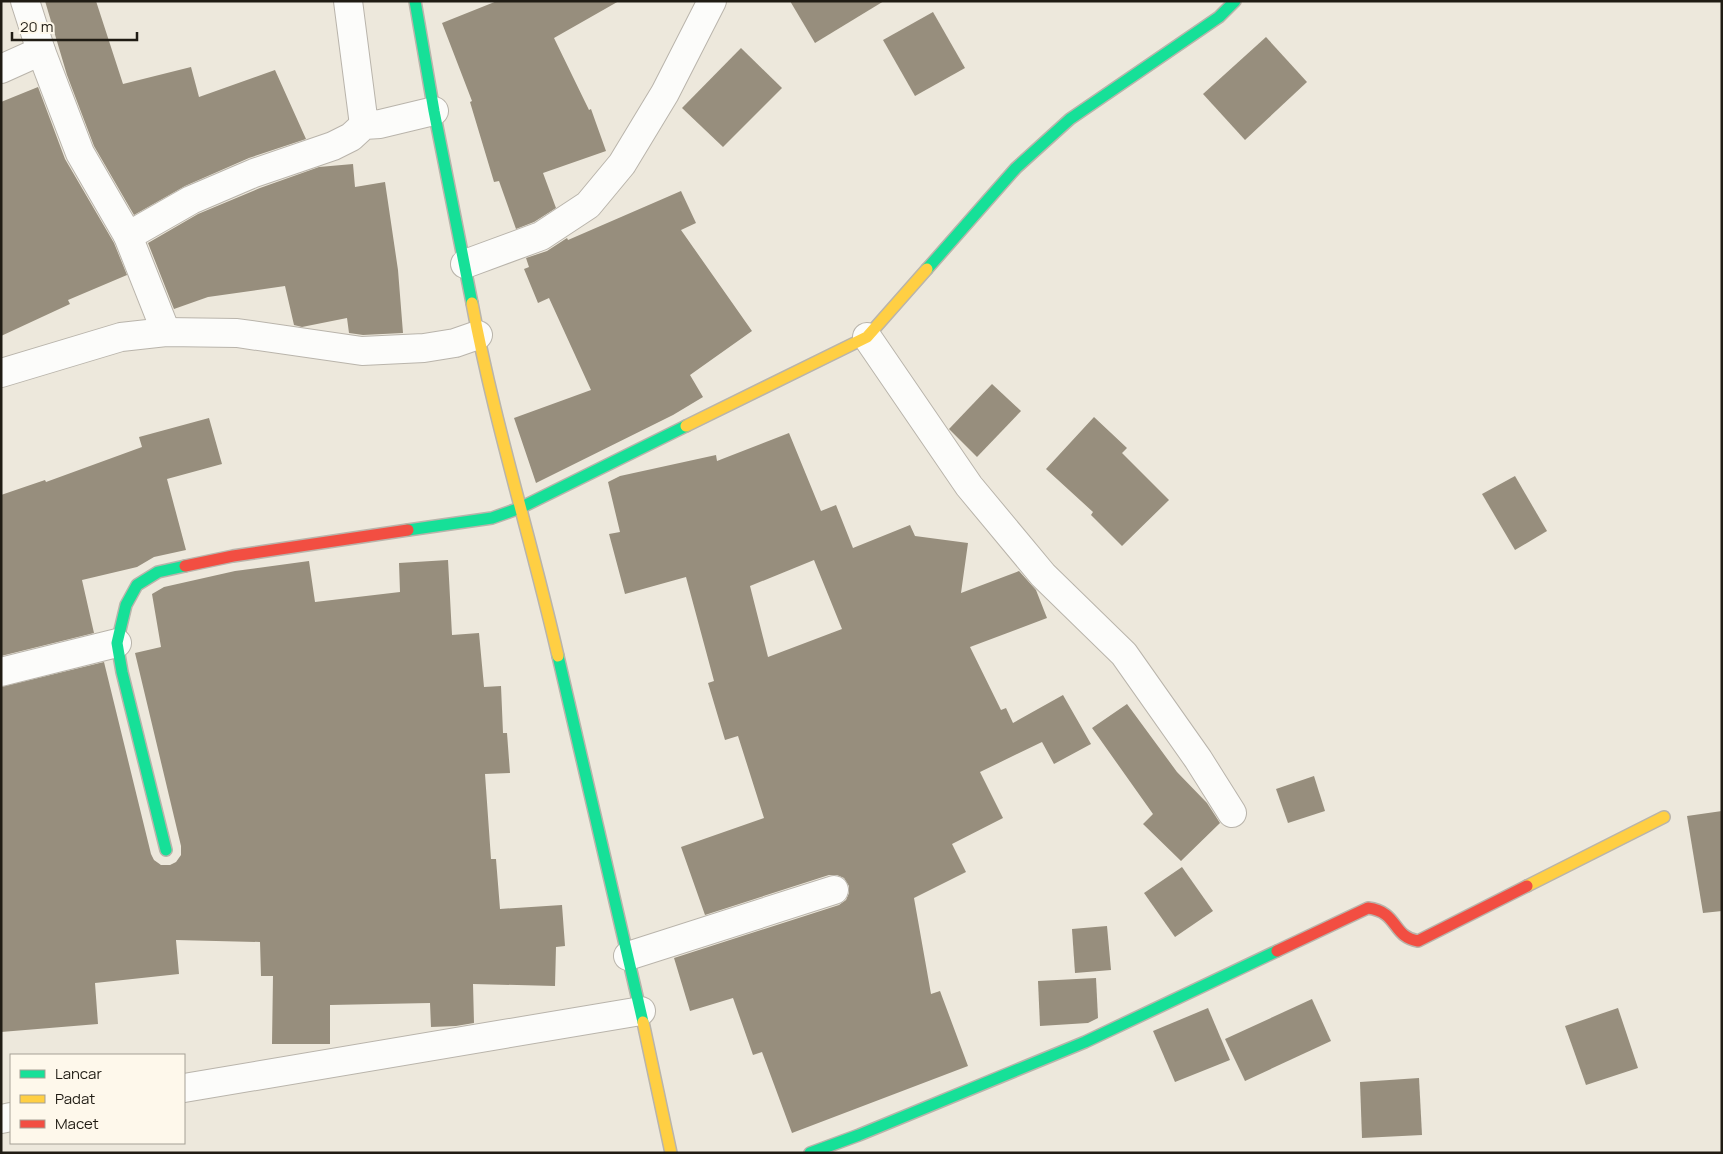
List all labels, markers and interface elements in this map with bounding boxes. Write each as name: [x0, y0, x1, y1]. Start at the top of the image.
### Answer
scale bar: [12, 10, 138, 42]
text: 20 m: [20, 16, 53, 37]
legend: [10, 1054, 185, 1144]
text: Lancar: [55, 1063, 102, 1084]
text: Padat: [55, 1088, 95, 1109]
text: Macet: [55, 1113, 99, 1134]

